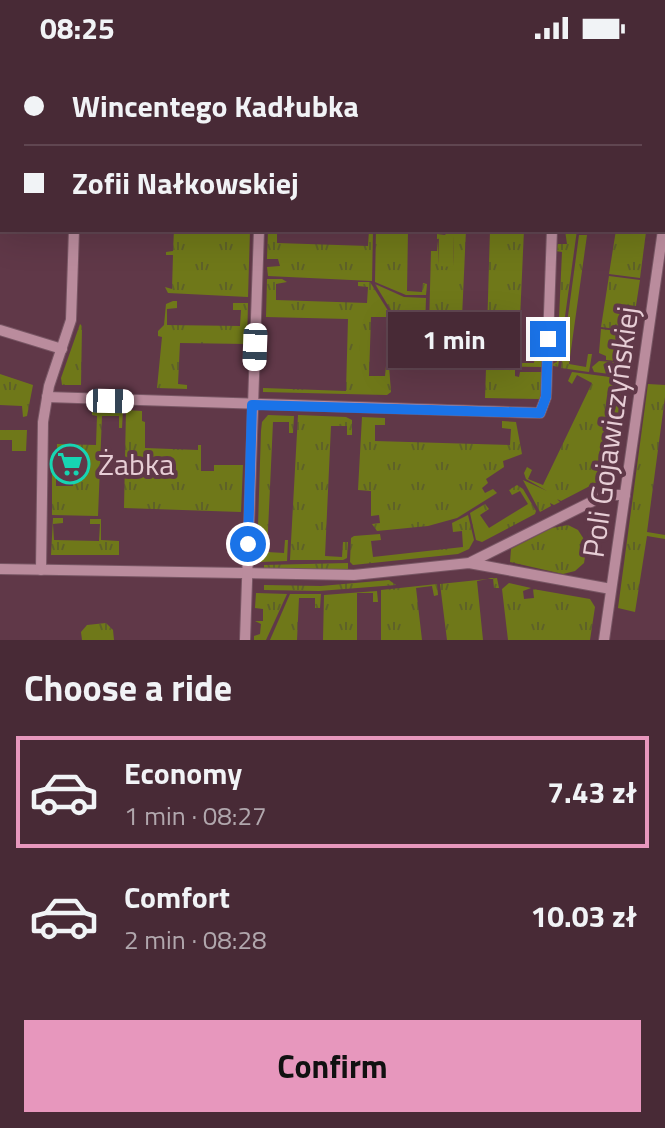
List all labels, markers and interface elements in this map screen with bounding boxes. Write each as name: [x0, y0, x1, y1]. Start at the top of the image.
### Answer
text: 08:25: [40, 5, 115, 51]
text: Wincentego Kadłubka: [72, 83, 359, 129]
text: Zofii Nałkowskiej: [72, 160, 299, 206]
street label: Poli Gojawiczyńskiej: [570, 304, 650, 560]
callout: 1 min: [388, 311, 520, 367]
text: 1 min: [422, 320, 486, 359]
route end: [530, 321, 566, 357]
car: [242, 323, 268, 371]
car: [86, 389, 134, 413]
place label: Żabka: [98, 441, 174, 487]
supermarket icon: Żabka: [49, 443, 91, 485]
route start: [230, 526, 266, 562]
text: Choose a ride: [24, 660, 232, 715]
text: Economy: [124, 750, 242, 796]
icon: car: [28, 756, 100, 828]
text: 7.43 zł: [547, 769, 637, 815]
text: 1 min · 08:27: [124, 796, 267, 835]
text: Comfort: [124, 874, 230, 920]
icon: car: [28, 880, 100, 952]
text: 10.03 zł: [530, 893, 637, 939]
text: 2 min · 08:28: [124, 920, 267, 959]
button: Confirm: [24, 1020, 641, 1112]

